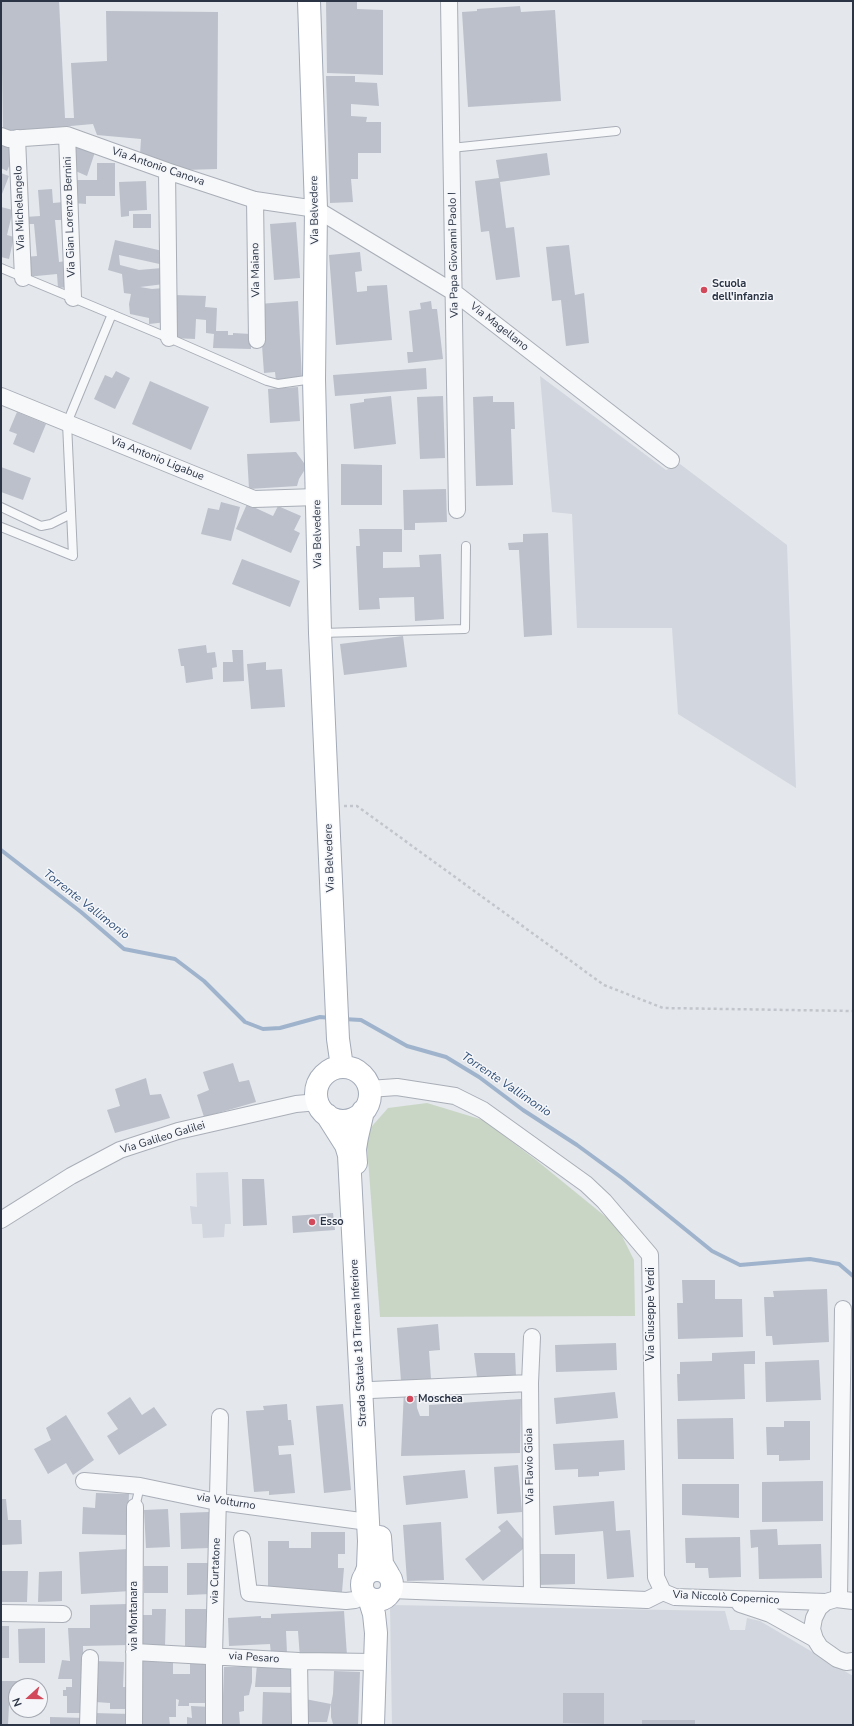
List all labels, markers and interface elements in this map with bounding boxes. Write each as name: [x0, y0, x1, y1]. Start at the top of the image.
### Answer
street label: Via Antonio Canova: [110, 145, 206, 189]
street label: Via Gian Lorenzo Bernini: [61, 156, 79, 278]
street label: Via Michelangelo: [12, 165, 28, 251]
street label: Via Belvedere: [308, 176, 322, 244]
street label: Via Papa Giovanni Paolo I: [446, 192, 462, 318]
street label: Via Maiano: [249, 243, 263, 297]
place label: Scuola dell'infanzia: [712, 277, 773, 303]
marker: Scuola dell'infanzia: [699, 285, 709, 295]
street label: Via Magellano: [467, 300, 531, 354]
street label: Via Antonio Ligabue: [108, 434, 206, 484]
street label: Via Belvedere: [311, 500, 325, 568]
street label: Via Belvedere: [322, 823, 338, 893]
water label: Torrente Vallimonio: [40, 867, 132, 943]
water label: Torrente Vallimonio: [458, 1050, 554, 1120]
street label: Via Galileo Galilei: [119, 1119, 207, 1157]
place label: Esso: [320, 1215, 344, 1229]
marker: Esso: [307, 1217, 317, 1227]
street label: Strada Statale 18 Tirrena Inferiore: [348, 1259, 370, 1427]
street label: Via Giuseppe Verdi: [644, 1267, 658, 1361]
place label: Moschea: [418, 1392, 463, 1406]
marker: Moschea: [405, 1394, 415, 1404]
street label: Via Flavio Gioia: [523, 1428, 537, 1504]
street label: via Volturno: [196, 1491, 256, 1513]
street label: via Curtatone: [208, 1538, 224, 1604]
street label: via Montanara: [127, 1581, 141, 1651]
street label: Via Niccolò Copernico: [672, 1589, 780, 1607]
street label: via Pesaro: [228, 1650, 280, 1666]
north arrow: [8, 1678, 48, 1718]
text: N: [9, 1696, 26, 1709]

